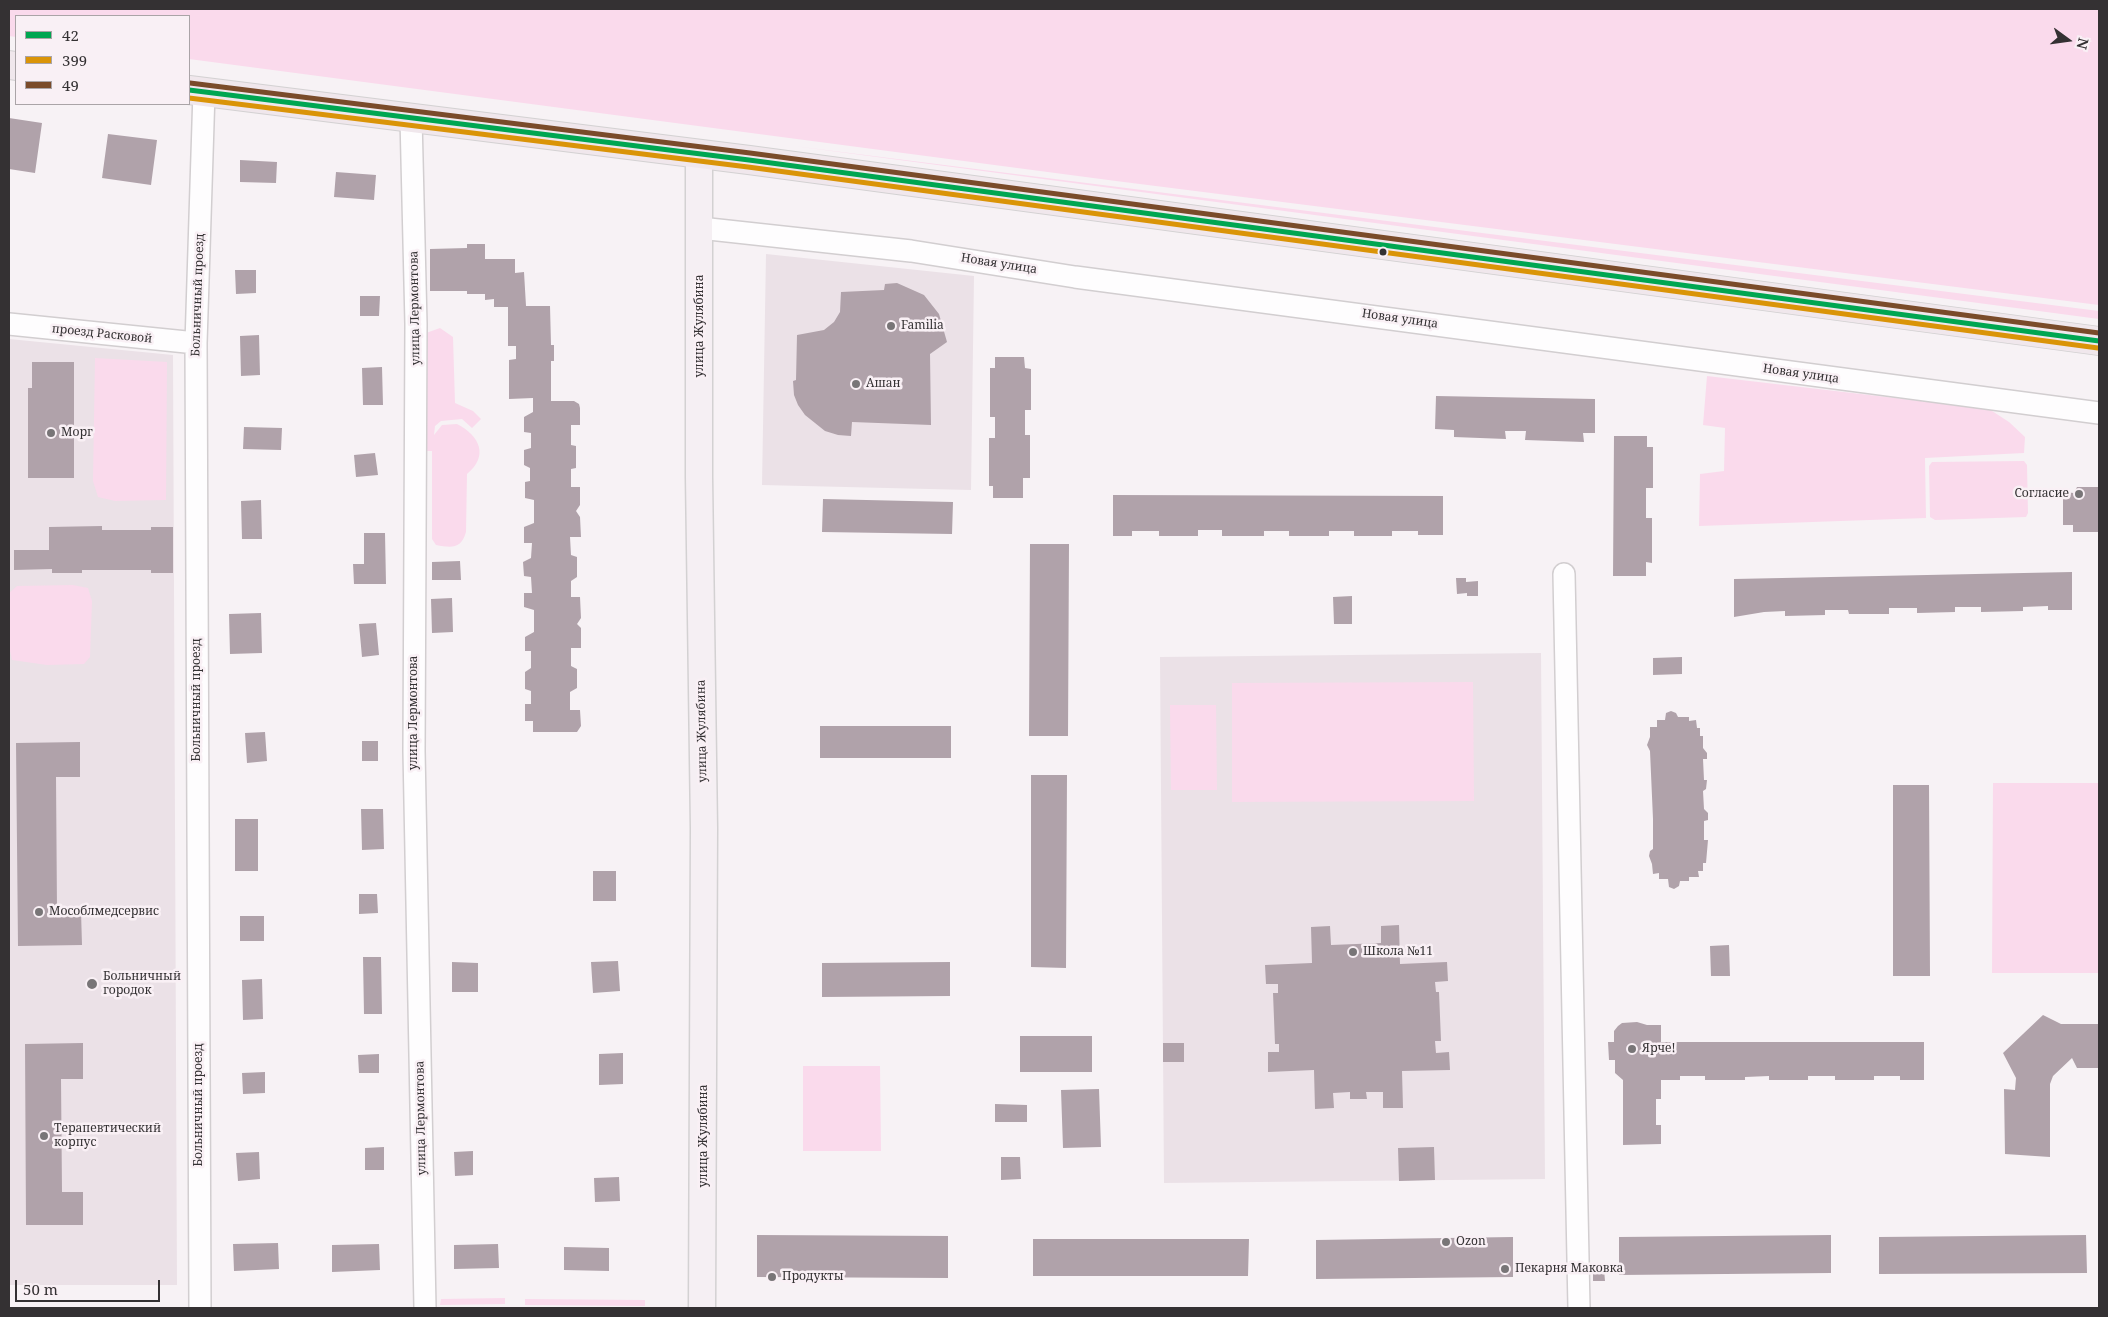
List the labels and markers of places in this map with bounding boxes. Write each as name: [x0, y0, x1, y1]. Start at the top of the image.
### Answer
unlabelled marker: [1378, 247, 1388, 257]
place label: Familia: [901, 319, 944, 333]
marker: Familia: [885, 320, 897, 332]
place label: Ашан: [866, 377, 901, 391]
marker: Ашан: [850, 378, 862, 390]
place label: Морг: [61, 426, 93, 440]
marker: Морг: [45, 427, 57, 439]
place label: Согласие: [2014, 487, 2069, 501]
marker: Согласие: [2073, 488, 2085, 500]
place label: Мособлмедсервис: [49, 905, 159, 919]
marker: Мособлмедсервис: [33, 906, 45, 918]
place label: Школа №11: [1363, 945, 1433, 959]
marker: Школа №11: [1347, 946, 1359, 958]
place label: Больничный городок: [103, 970, 181, 998]
marker: Больничный городок: [85, 977, 99, 991]
place label: Ярче!: [1642, 1042, 1676, 1056]
marker: Ярче!: [1626, 1043, 1638, 1055]
place label: Терапевтический корпус: [54, 1122, 161, 1150]
marker: Терапевтический корпус: [38, 1130, 50, 1142]
place label: Ozon: [1456, 1235, 1486, 1249]
marker: Ozon: [1440, 1236, 1452, 1248]
place label: Пекарня Маковка: [1515, 1262, 1623, 1276]
marker: Пекарня Маковка: [1499, 1263, 1511, 1275]
place label: Продукты: [782, 1270, 844, 1284]
marker: Продукты: [766, 1271, 778, 1283]

